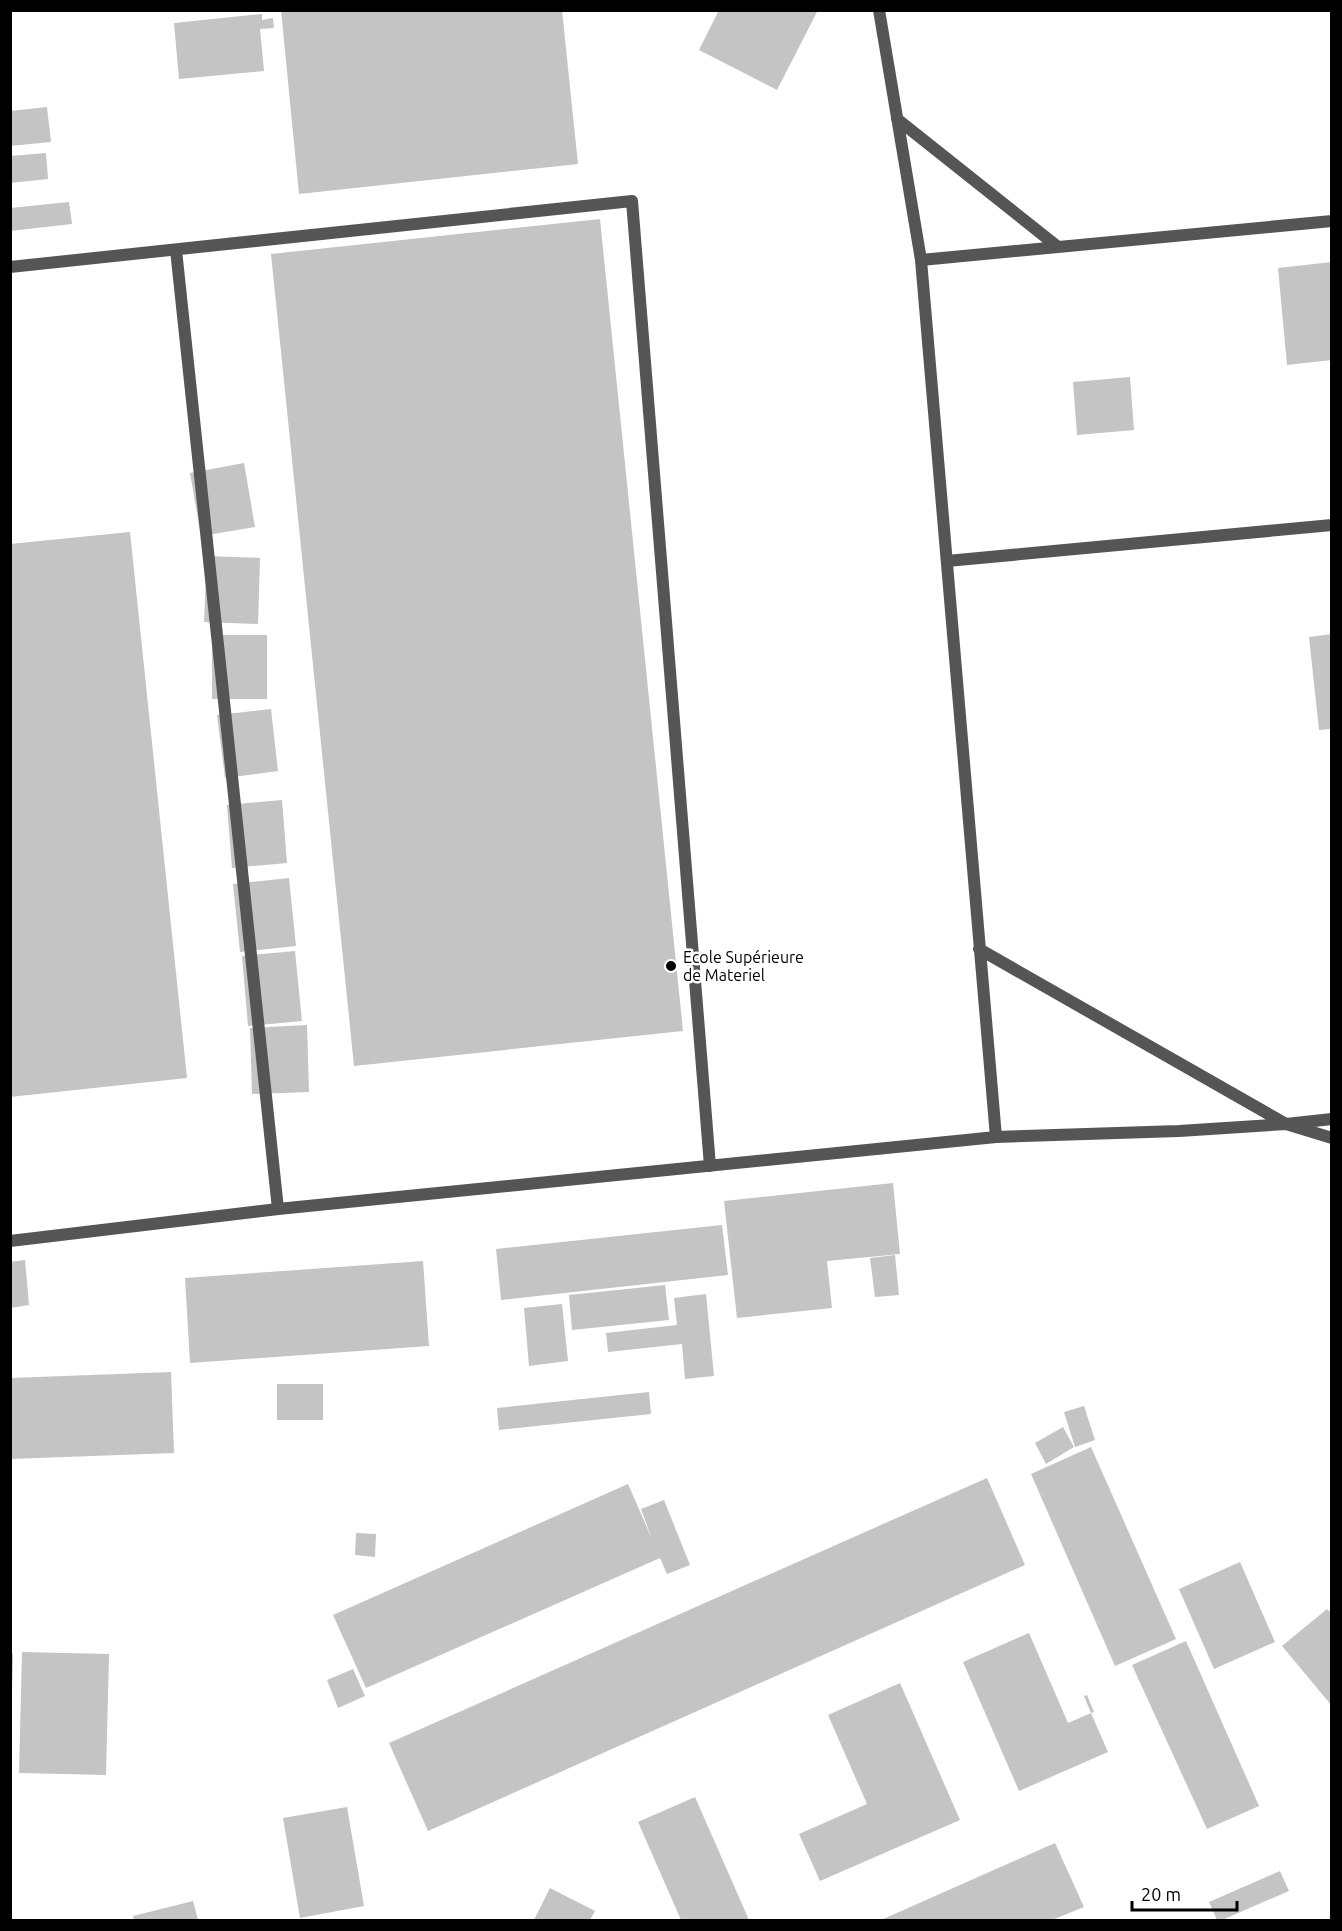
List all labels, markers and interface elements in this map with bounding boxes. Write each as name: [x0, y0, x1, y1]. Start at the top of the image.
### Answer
place label: Ecole Supérieure de Materiel: [683, 948, 804, 984]
marker: Ecole Supérieure de Materiel: [664, 959, 678, 973]
scale bar: [1132, 1874, 1237, 1912]
text: 20 m: [1141, 1884, 1181, 1904]

